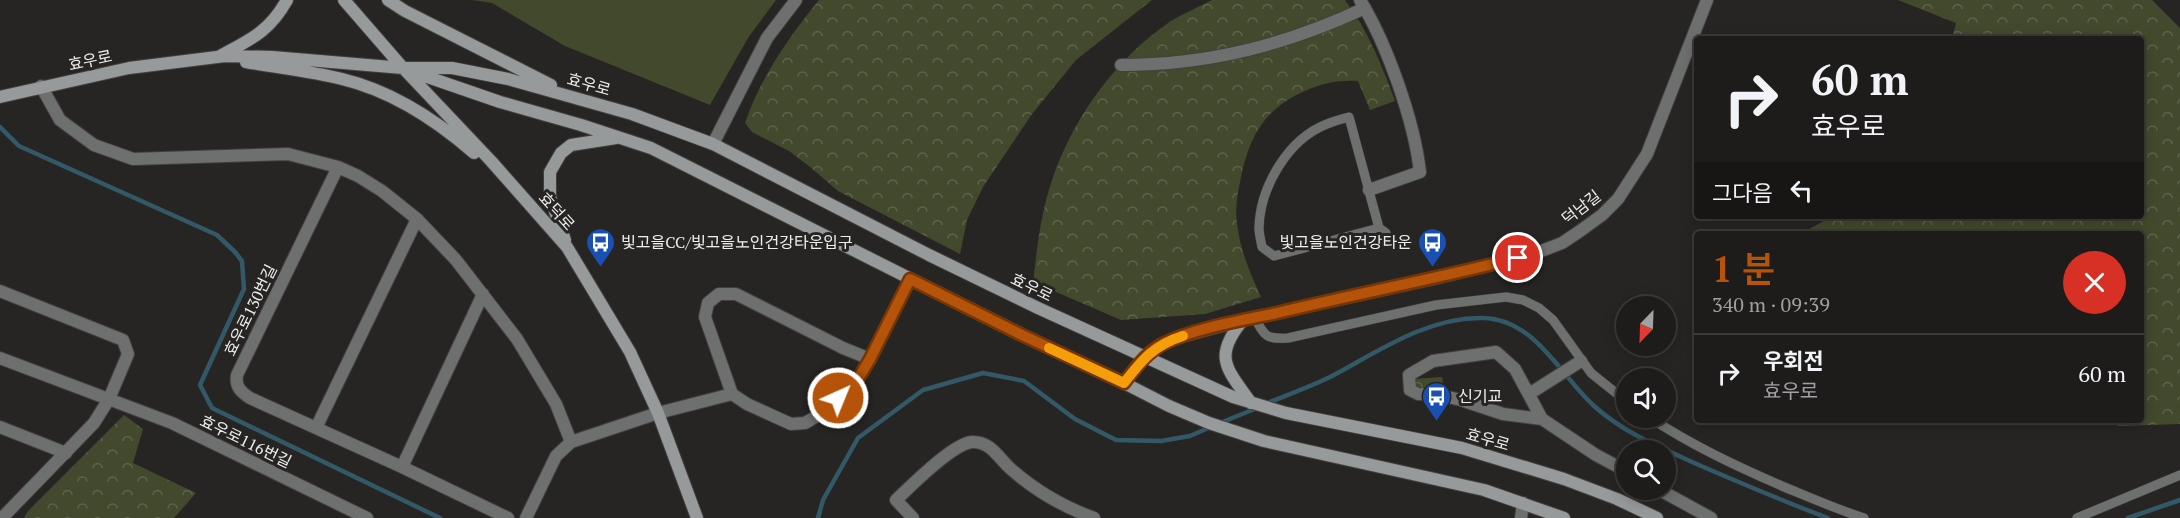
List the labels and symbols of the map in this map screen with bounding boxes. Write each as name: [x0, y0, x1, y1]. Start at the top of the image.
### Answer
street label: 효우로: [66, 45, 114, 75]
street label: 효우로: [565, 67, 614, 101]
street label: 덕남길: [1557, 185, 1605, 229]
street label: 효덕로: [534, 187, 580, 235]
bus stop icon: 빛고을CC/빛고을노인건강타운입구: [584, 226, 616, 268]
bus stop icon: 빛고을노인건강타운: [1417, 226, 1449, 268]
place label: 빛고을CC/빛고을노인건강타운입구: [621, 231, 853, 253]
place label: 빛고을노인건강타운: [1280, 231, 1412, 253]
pin: [1492, 232, 1543, 283]
street label: 효우로130번길: [218, 261, 282, 359]
street label: 효우로: [1007, 267, 1057, 307]
north arrow: [1616, 296, 1676, 356]
position arrow: [806, 366, 870, 430]
bus stop icon: 신기교: [1421, 380, 1453, 422]
place label: 신기교: [1458, 385, 1502, 407]
street label: 효우로116번길: [197, 409, 295, 473]
street label: 효우로: [1464, 422, 1513, 456]

